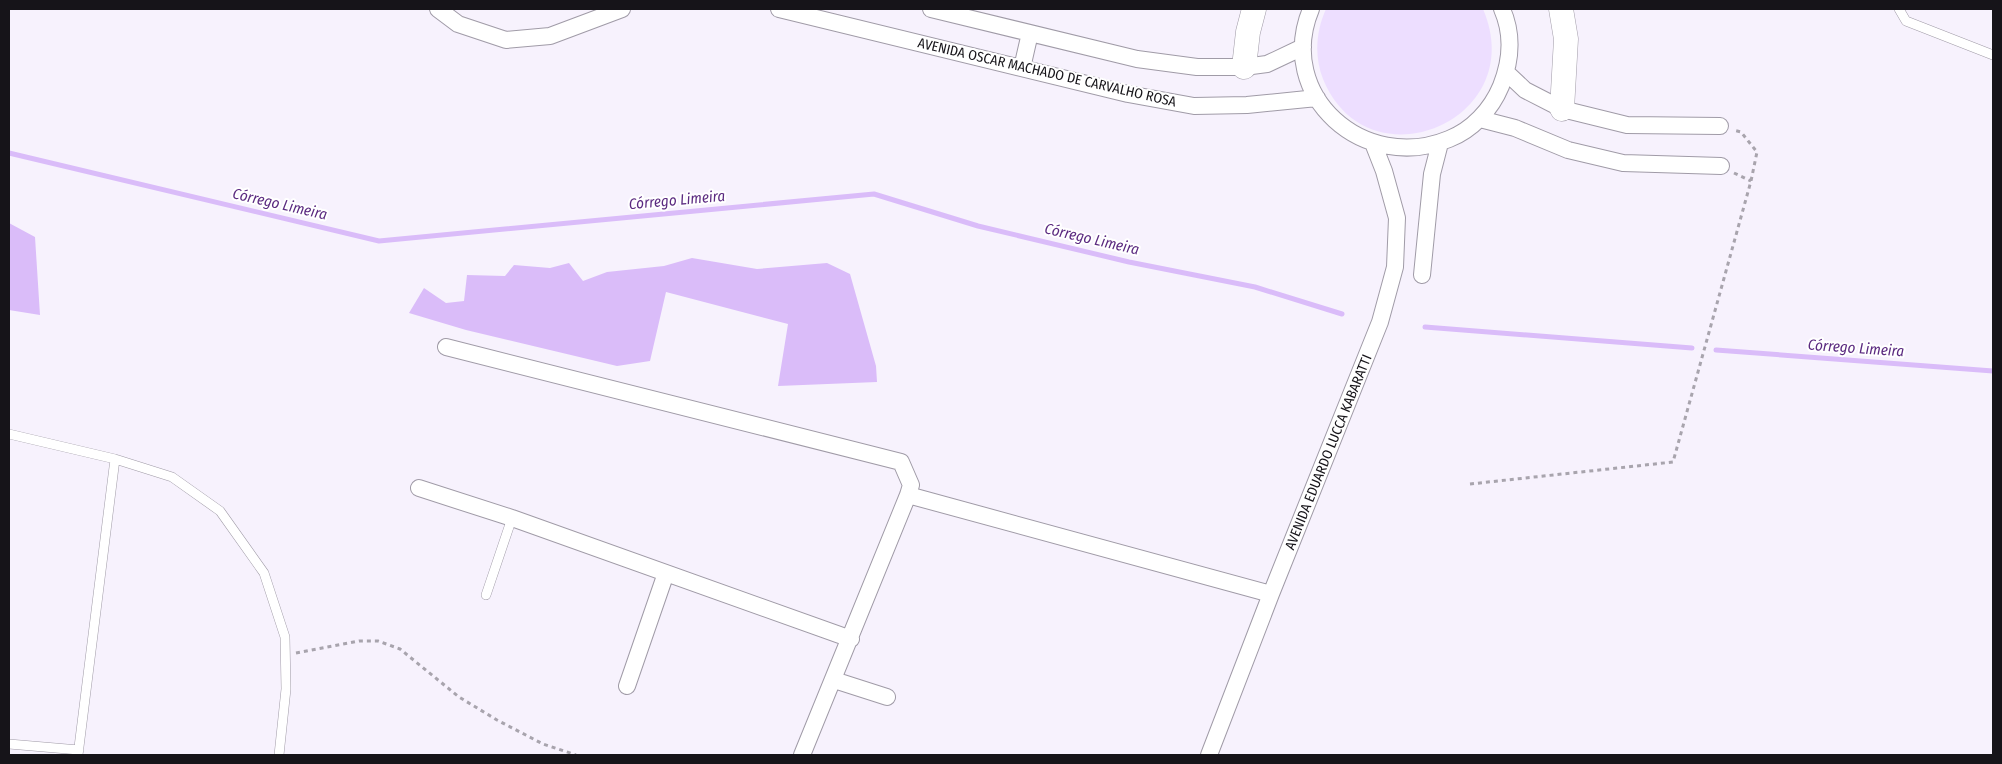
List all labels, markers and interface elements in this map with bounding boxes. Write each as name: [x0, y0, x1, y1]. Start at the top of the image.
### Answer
street label: AVENIDA OSCAR MACHADO DE CARVALHO ROSA: [916, 34, 1178, 111]
water label: Córrego Limeira: [231, 184, 329, 224]
water label: Córrego Limeira: [628, 187, 726, 213]
water label: Córrego Limeira: [1043, 219, 1141, 259]
water label: Córrego Limeira: [1807, 336, 1905, 360]
street label: AVENIDA EDUARDO LUCCA KABARATTI: [1281, 352, 1376, 552]

